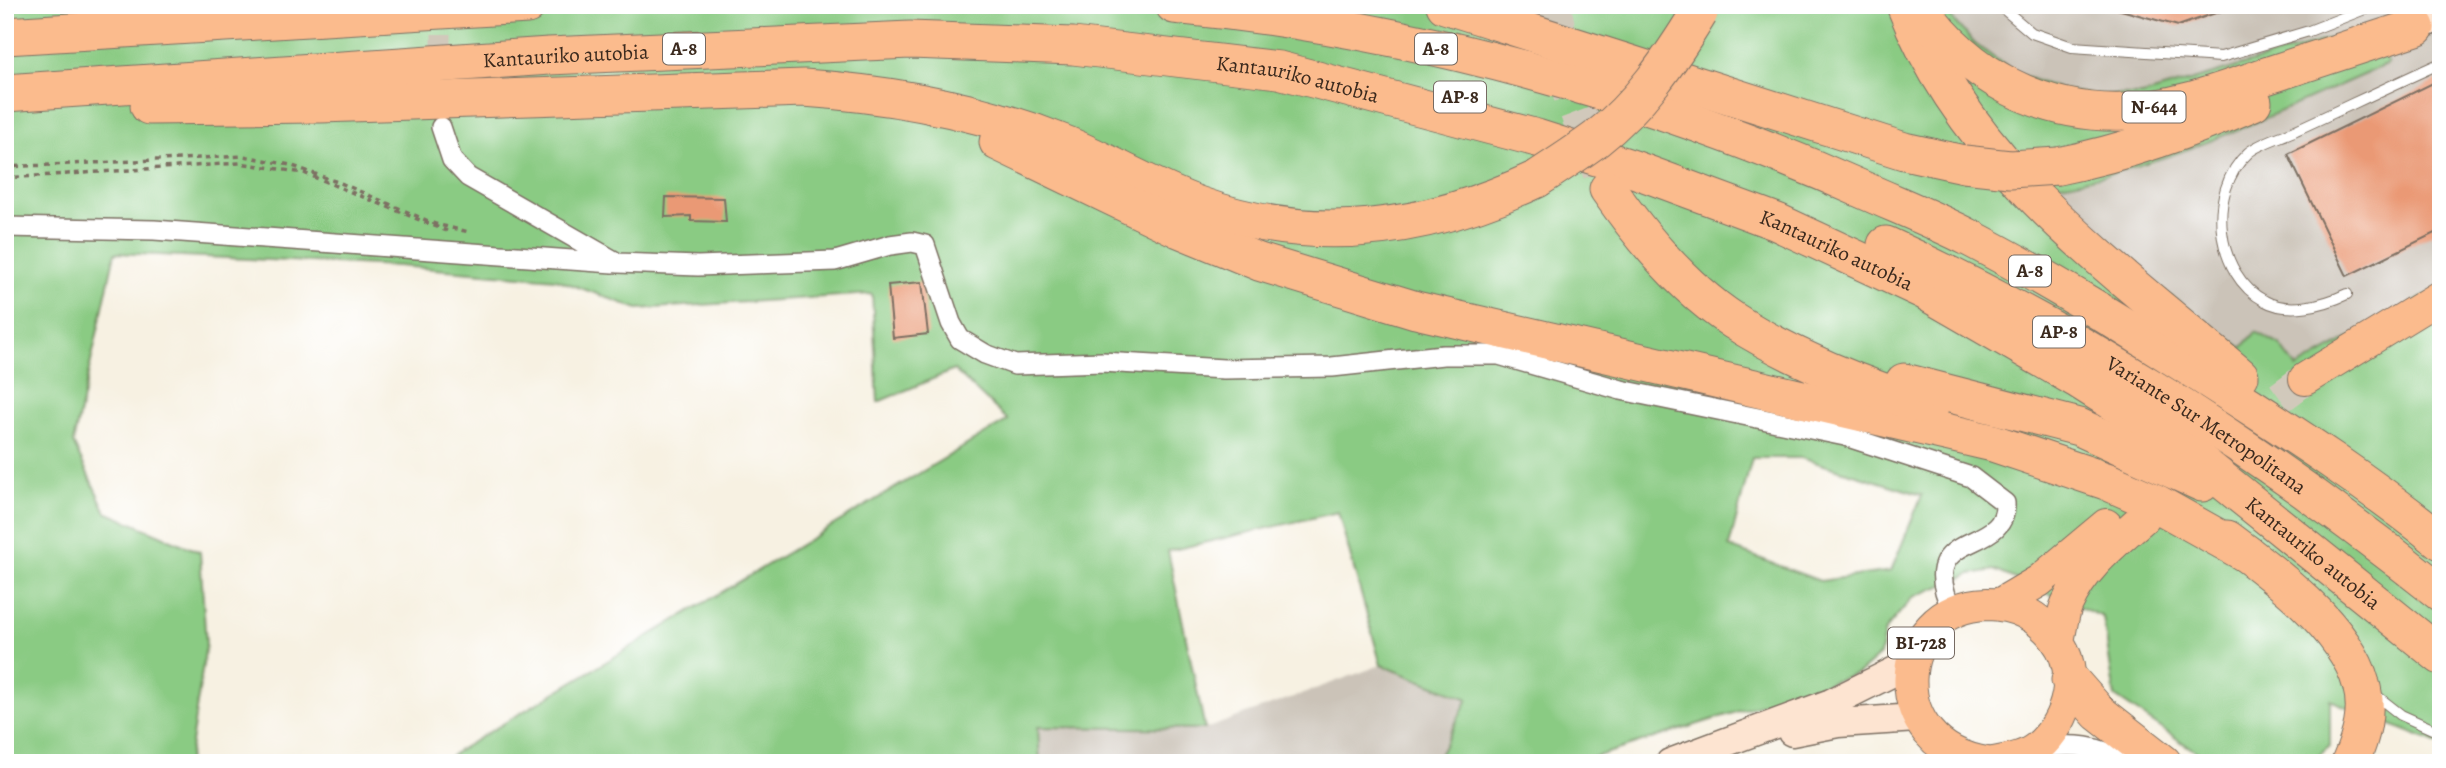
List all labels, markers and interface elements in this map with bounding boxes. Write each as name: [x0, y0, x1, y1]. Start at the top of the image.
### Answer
road number: A-8: [663, 34, 705, 64]
road number: A-8: [1415, 34, 1457, 64]
street label: Kantauriko autobia: [482, 38, 649, 74]
street label: Kantauriko autobia: [1215, 49, 1382, 110]
road number: AP-8: [1434, 82, 1486, 113]
road number: N-644: [2122, 92, 2186, 122]
street label: Kantauriko autobia: [1756, 203, 1918, 298]
road number: A-8: [2009, 256, 2051, 286]
road number: AP-8: [2033, 316, 2085, 348]
street label: Variante Sur Metropolitana: [2100, 349, 2312, 501]
street label: Kantauriko autobia: [2240, 490, 2387, 616]
road number: BI-728: [1888, 628, 1954, 658]

